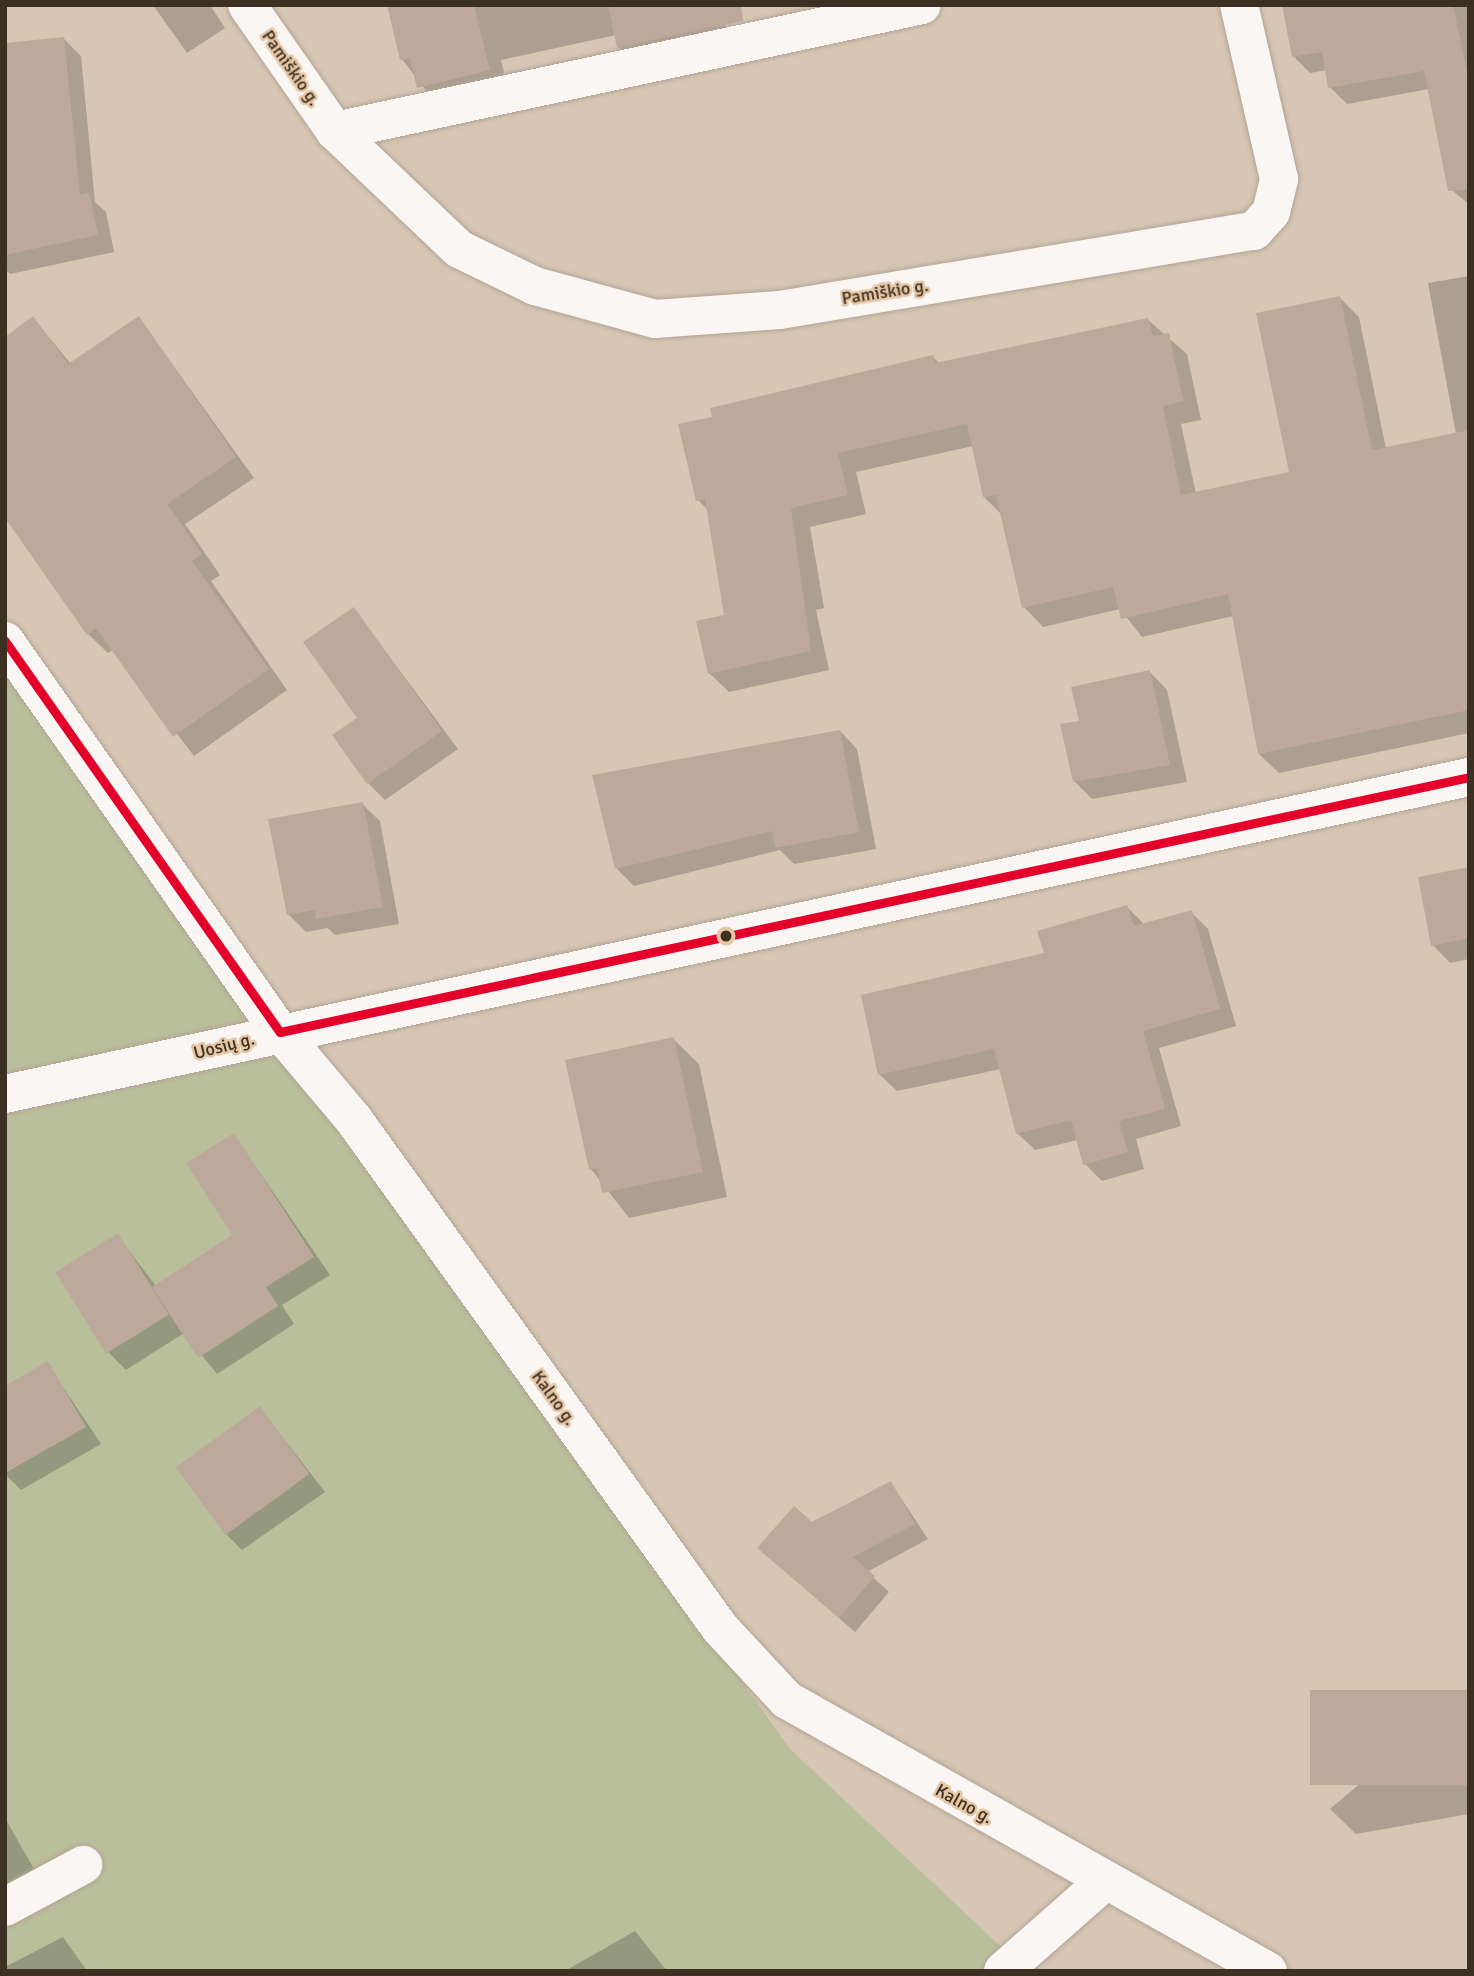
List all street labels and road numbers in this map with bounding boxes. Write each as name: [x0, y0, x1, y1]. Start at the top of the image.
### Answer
street label: Pamiškio g.: [257, 26, 325, 110]
street label: Pamiškio g.: [840, 274, 930, 310]
street label: Uosių g.: [191, 1028, 257, 1064]
street label: Kalno g.: [527, 1366, 581, 1430]
street label: Kalno g.: [931, 1779, 997, 1829]

